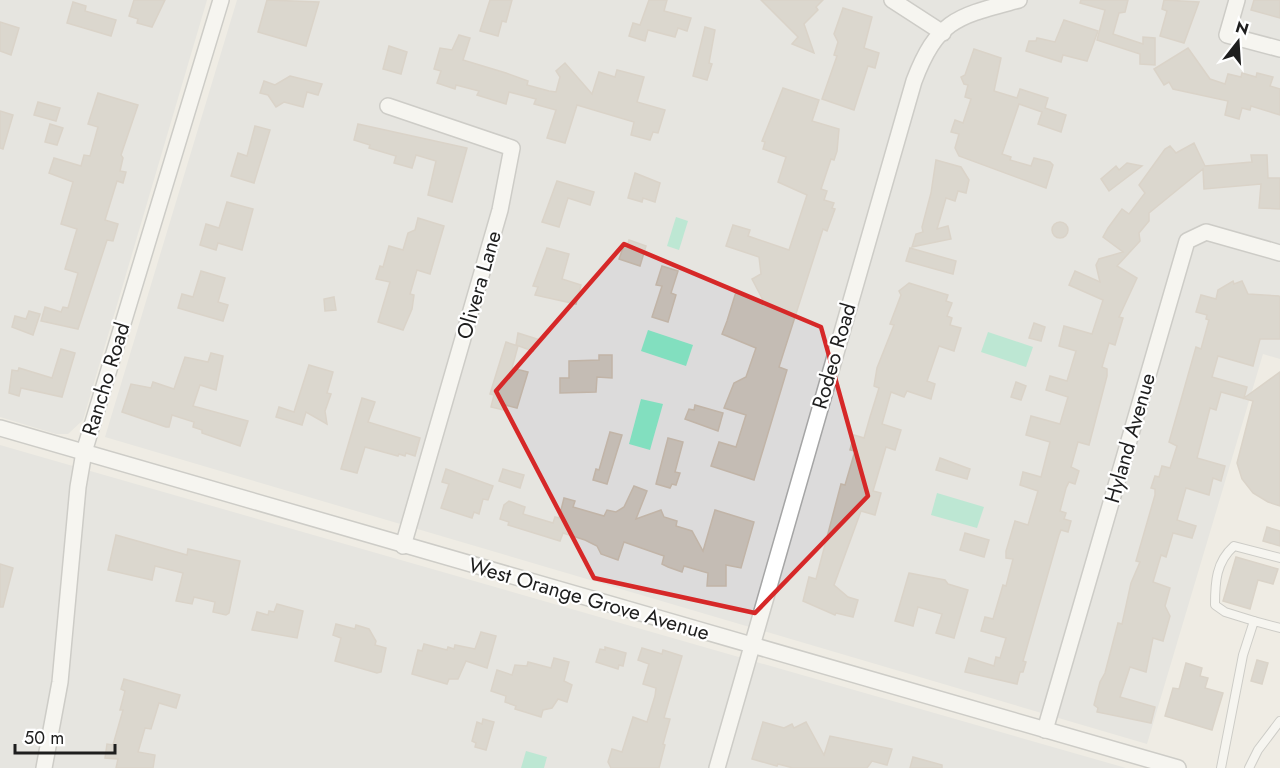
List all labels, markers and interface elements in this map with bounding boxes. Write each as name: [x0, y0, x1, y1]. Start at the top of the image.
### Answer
north arrow: [1208, 12, 1268, 72]
text: N: [1233, 15, 1252, 41]
street label: Olivera Lane: [449, 227, 509, 343]
street label: Rodeo Road: [805, 299, 863, 413]
street label: Rancho Road: [75, 319, 137, 439]
street label: Hyland Avenue: [1097, 369, 1163, 506]
street label: West Orange Grove Avenue: [465, 550, 713, 648]
scale bar: [15, 717, 116, 755]
text: 50 m: [24, 725, 64, 751]

